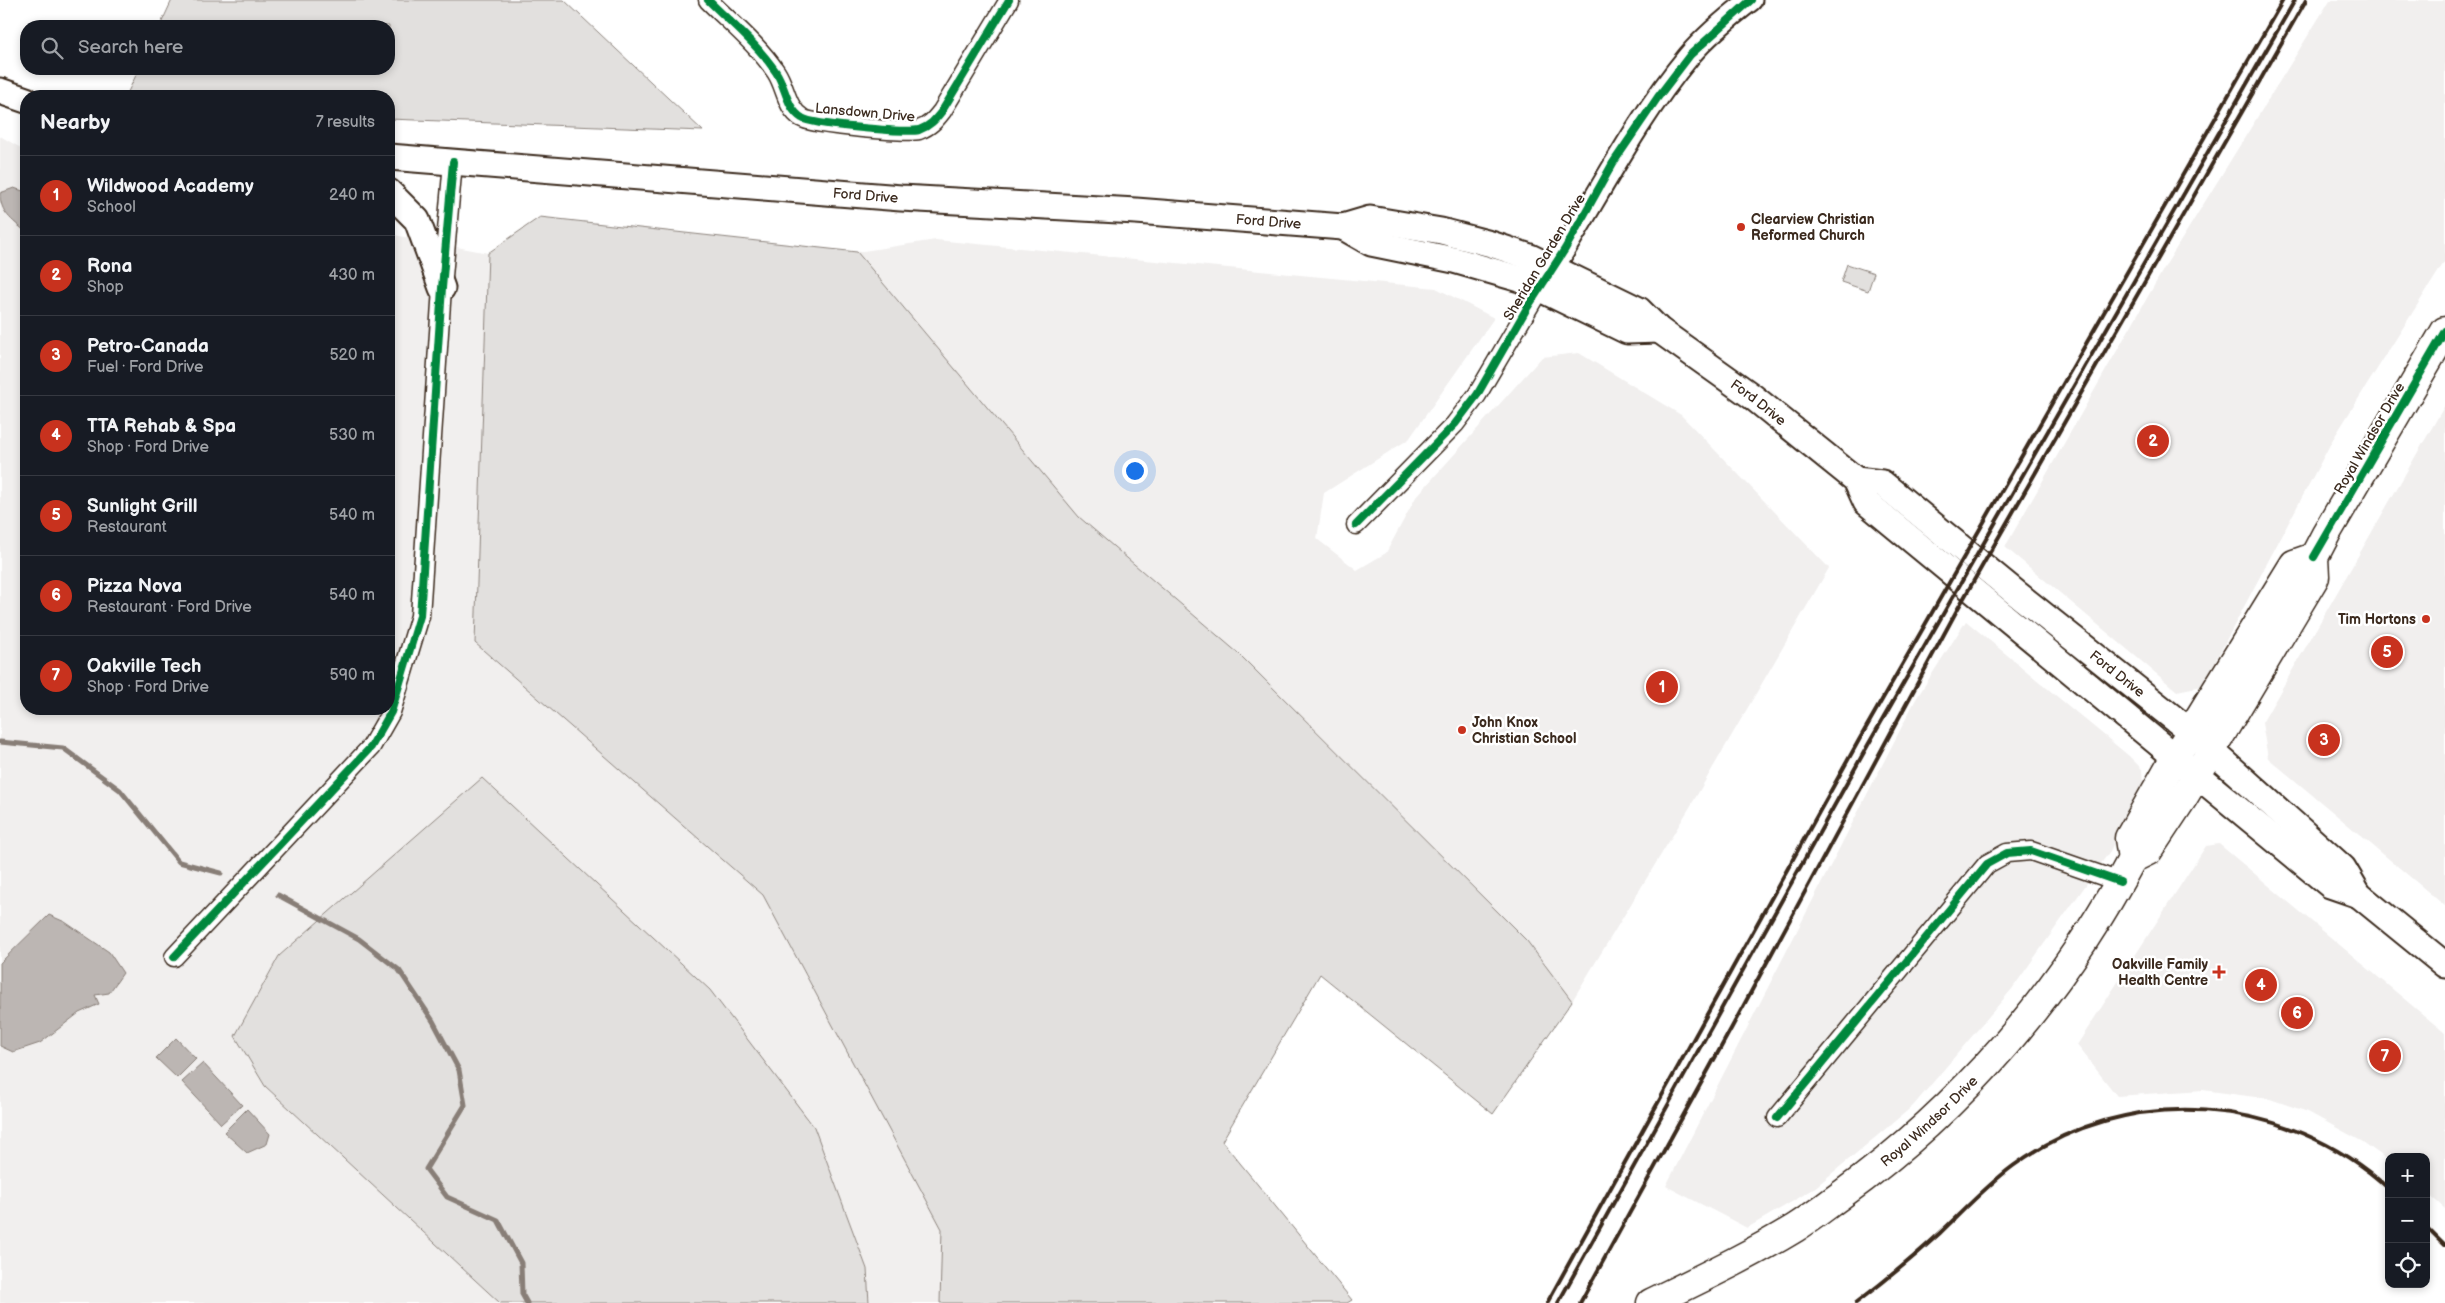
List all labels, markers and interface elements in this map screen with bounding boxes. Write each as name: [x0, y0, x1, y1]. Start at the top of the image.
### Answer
search box: [20, 20, 395, 75]
icon: search: [38, 34, 66, 62]
text: Search here: [78, 36, 183, 59]
street label: Lansdown Drive: [814, 100, 916, 125]
text: Nearby: [40, 110, 110, 135]
text: 7 results: [316, 113, 375, 132]
text: Wildwood Academy: [87, 175, 254, 198]
street label: Ford Drive: [832, 185, 899, 207]
text: 1: [53, 186, 59, 205]
text: 240 m: [329, 186, 375, 205]
street label: Sheridan Garden Drive: [1500, 191, 1589, 324]
text: School: [87, 198, 136, 217]
street label: Ford Drive: [1235, 211, 1302, 233]
place label: Clearview Christian Reformed Church: [1751, 211, 1875, 244]
marker: Clearview Christian Reformed Church: [1735, 221, 1747, 233]
text: Rona: [87, 255, 132, 278]
text: 2: [51, 266, 61, 285]
text: 430 m: [328, 266, 375, 285]
text: Shop: [87, 278, 124, 297]
text: Petro-Canada: [87, 335, 209, 358]
text: 3: [51, 346, 61, 365]
text: 520 m: [329, 346, 375, 365]
text: Fuel · Ford Drive: [87, 358, 203, 377]
street label: Ford Drive: [1727, 376, 1789, 429]
street label: Royal Windsor Drive: [2331, 379, 2408, 497]
text: TTA Rehab & Spa: [87, 415, 236, 438]
pin: 2: [2137, 422, 2169, 460]
text: 4: [51, 426, 61, 445]
text: 530 m: [329, 426, 375, 445]
text: Shop · Ford Drive: [87, 438, 209, 457]
your location: [1122, 458, 1148, 484]
text: Sunlight Grill: [87, 495, 198, 518]
text: 5: [51, 506, 61, 525]
text: 540 m: [329, 506, 375, 525]
text: Restaurant: [87, 518, 167, 537]
text: Pizza Nova: [87, 575, 182, 598]
text: 6: [51, 586, 61, 605]
text: 540 m: [329, 586, 375, 605]
text: Restaurant · Ford Drive: [87, 598, 252, 617]
place label: Tim Hortons: [2338, 611, 2416, 628]
marker: Tim Hortons: [2420, 613, 2432, 625]
pin: 5: [2371, 633, 2403, 671]
street label: Ford Drive: [2086, 647, 2148, 701]
text: Oakville Tech: [87, 655, 201, 678]
text: 7: [52, 666, 60, 685]
text: 590 m: [330, 666, 375, 685]
pin: 1: [1646, 668, 1678, 706]
text: Shop · Ford Drive: [87, 678, 209, 697]
place label: John Knox Christian School: [1472, 714, 1577, 747]
pin: 3: [2308, 721, 2340, 759]
marker: John Knox Christian School: [1456, 724, 1468, 736]
place label: Oakville Family Health Centre: [2112, 956, 2209, 989]
marker: Oakville Family Health Centre: [2212, 965, 2226, 979]
pin: 4: [2245, 966, 2277, 1004]
pin: 6: [2281, 994, 2313, 1032]
pin: 7: [2369, 1037, 2401, 1075]
street label: Royal Windsor Drive: [1877, 1072, 1981, 1170]
map controls: [2385, 1153, 2430, 1288]
button: +: [2385, 1153, 2430, 1198]
button: −: [2385, 1198, 2430, 1243]
button: locate: [2385, 1243, 2430, 1288]

